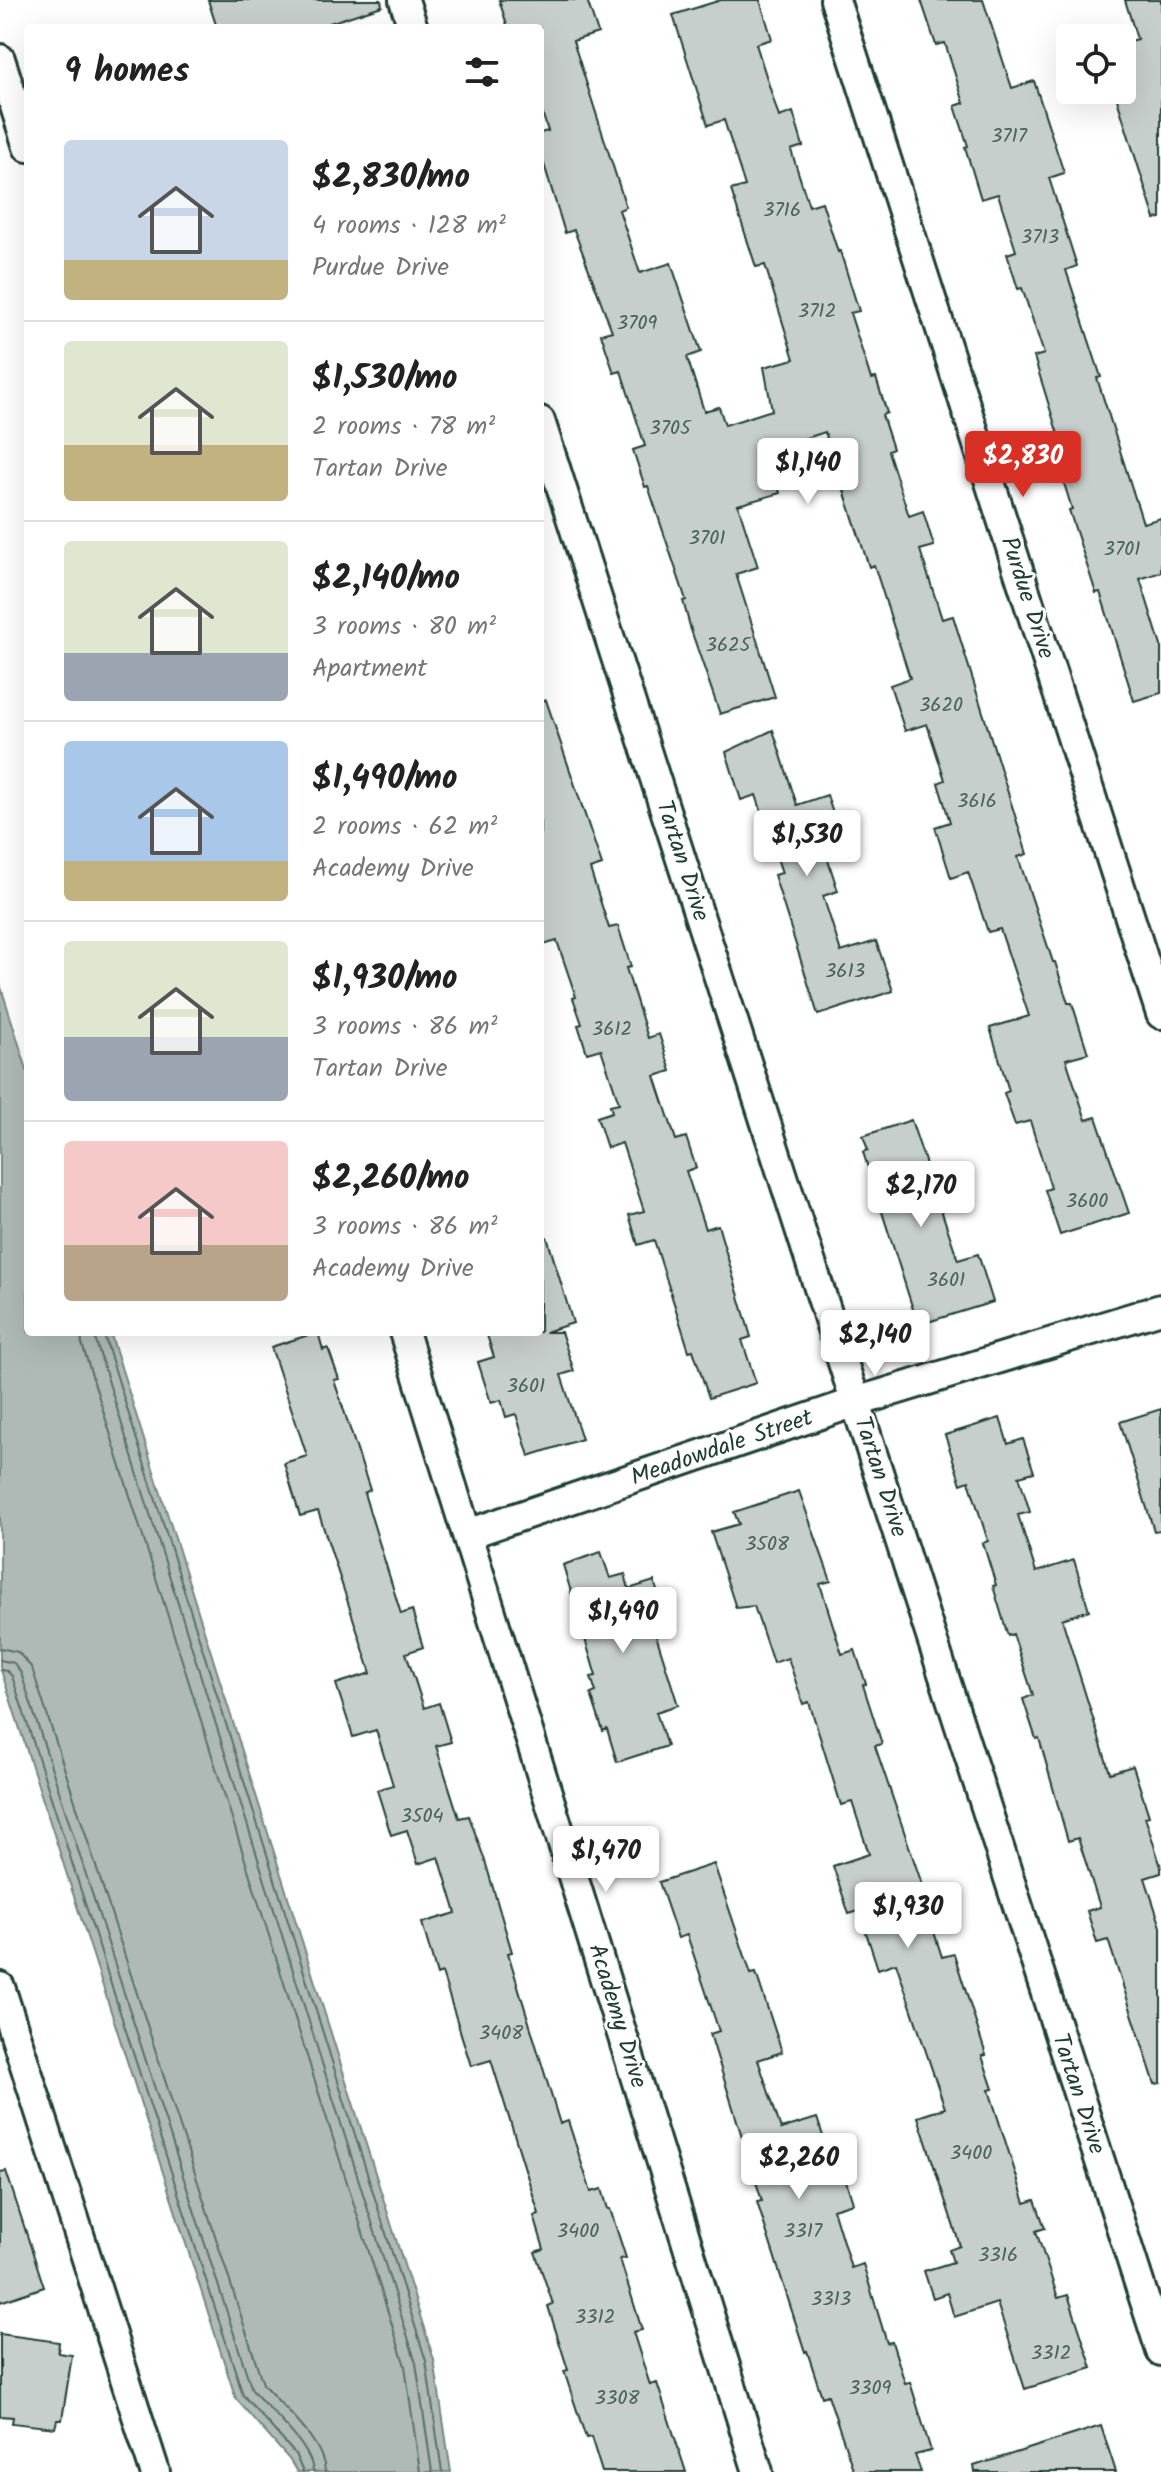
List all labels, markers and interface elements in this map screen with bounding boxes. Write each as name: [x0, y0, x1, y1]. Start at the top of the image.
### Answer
map controls: [1056, 24, 1136, 104]
button: locate: [1056, 24, 1136, 104]
text: 9 homes: [64, 45, 189, 99]
icon: filters: [460, 50, 504, 94]
house number: 3717: [991, 121, 1028, 153]
text: $2,830/mo: [312, 151, 470, 205]
icon: home: [128, 172, 224, 268]
house number: 3716: [763, 195, 801, 227]
text: 4 rooms · 128 m²: [312, 205, 506, 247]
house number: 3713: [1021, 222, 1059, 254]
text: Purdue Drive: [312, 247, 449, 289]
house number: 3712: [798, 296, 836, 328]
house number: 3709: [617, 308, 657, 340]
text: $1,530/mo: [312, 352, 458, 406]
icon: home: [128, 373, 224, 469]
text: 2 rooms · 78 m²: [312, 406, 495, 448]
house number: 3705: [649, 413, 692, 445]
pin: $2,830: [958, 431, 1088, 499]
text: $2,830: [983, 436, 1063, 478]
pin: $1,140: [743, 438, 873, 506]
text: $1,140: [775, 443, 841, 485]
text: Tartan Drive: [312, 448, 448, 490]
house number: 3701: [689, 523, 725, 555]
street label: Purdue Drive: [989, 532, 1065, 664]
house number: 3701: [1104, 534, 1140, 566]
text: $2,140/mo: [312, 552, 460, 606]
icon: home: [128, 573, 224, 669]
text: 3 rooms · 80 m²: [312, 606, 496, 648]
house number: 3625: [706, 630, 752, 662]
text: Apartment: [312, 648, 427, 690]
house number: 3620: [919, 690, 963, 722]
text: $1,490/mo: [312, 752, 457, 806]
icon: home: [128, 773, 224, 869]
house number: 3616: [957, 786, 997, 818]
street label: Tartan Drive: [644, 795, 720, 927]
text: 2 rooms · 62 m²: [312, 806, 497, 848]
pin: $1,530: [742, 810, 872, 878]
text: $1,530: [772, 815, 842, 857]
text: Academy Drive: [312, 848, 474, 890]
text: $1,930/mo: [312, 952, 458, 1006]
house number: 3613: [825, 956, 865, 988]
icon: home: [128, 973, 224, 1069]
text: 3 rooms · 86 m²: [312, 1006, 497, 1048]
house number: 3612: [592, 1014, 632, 1046]
text: Tartan Drive: [312, 1048, 448, 1090]
text: $2,260/mo: [312, 1152, 470, 1206]
pin: $2,170: [856, 1161, 986, 1229]
text: $2,170: [886, 1166, 956, 1208]
icon: home: [128, 1173, 224, 1269]
house number: 3600: [1066, 1186, 1108, 1218]
text: 3 rooms · 86 m²: [312, 1206, 497, 1248]
text: Academy Drive: [312, 1248, 474, 1290]
house number: 3601: [927, 1265, 965, 1297]
pin: $2,140: [810, 1310, 940, 1378]
text: $2,140: [839, 1315, 911, 1357]
house number: 3601: [507, 1371, 545, 1403]
street label: Meadowdale Street: [626, 1398, 819, 1497]
street label: Tartan Drive: [842, 1411, 918, 1543]
house number: 3508: [745, 1529, 790, 1561]
pin: $1,490: [558, 1587, 688, 1655]
text: $1,490: [588, 1592, 658, 1634]
house number: 3504: [400, 1801, 444, 1833]
pin: $1,470: [541, 1826, 671, 1894]
text: $1,470: [571, 1831, 641, 1873]
pin: $1,930: [843, 1882, 973, 1950]
text: $1,930: [873, 1887, 943, 1929]
street label: Academy Drive: [577, 1939, 658, 2093]
house number: 3408: [479, 2018, 524, 2050]
street label: Tartan Drive: [1040, 2028, 1116, 2160]
pin: $2,260: [734, 2133, 864, 2201]
text: $2,260: [759, 2138, 839, 2180]
house number: 3400: [950, 2138, 992, 2170]
house number: 3400: [557, 2216, 599, 2248]
house number: 3317: [784, 2216, 823, 2248]
house number: 3316: [978, 2240, 1018, 2272]
house number: 3313: [811, 2284, 851, 2316]
house number: 3312: [575, 2302, 615, 2334]
house number: 3312: [1031, 2338, 1071, 2370]
house number: 3309: [849, 2373, 892, 2405]
house number: 3308: [595, 2383, 640, 2415]

